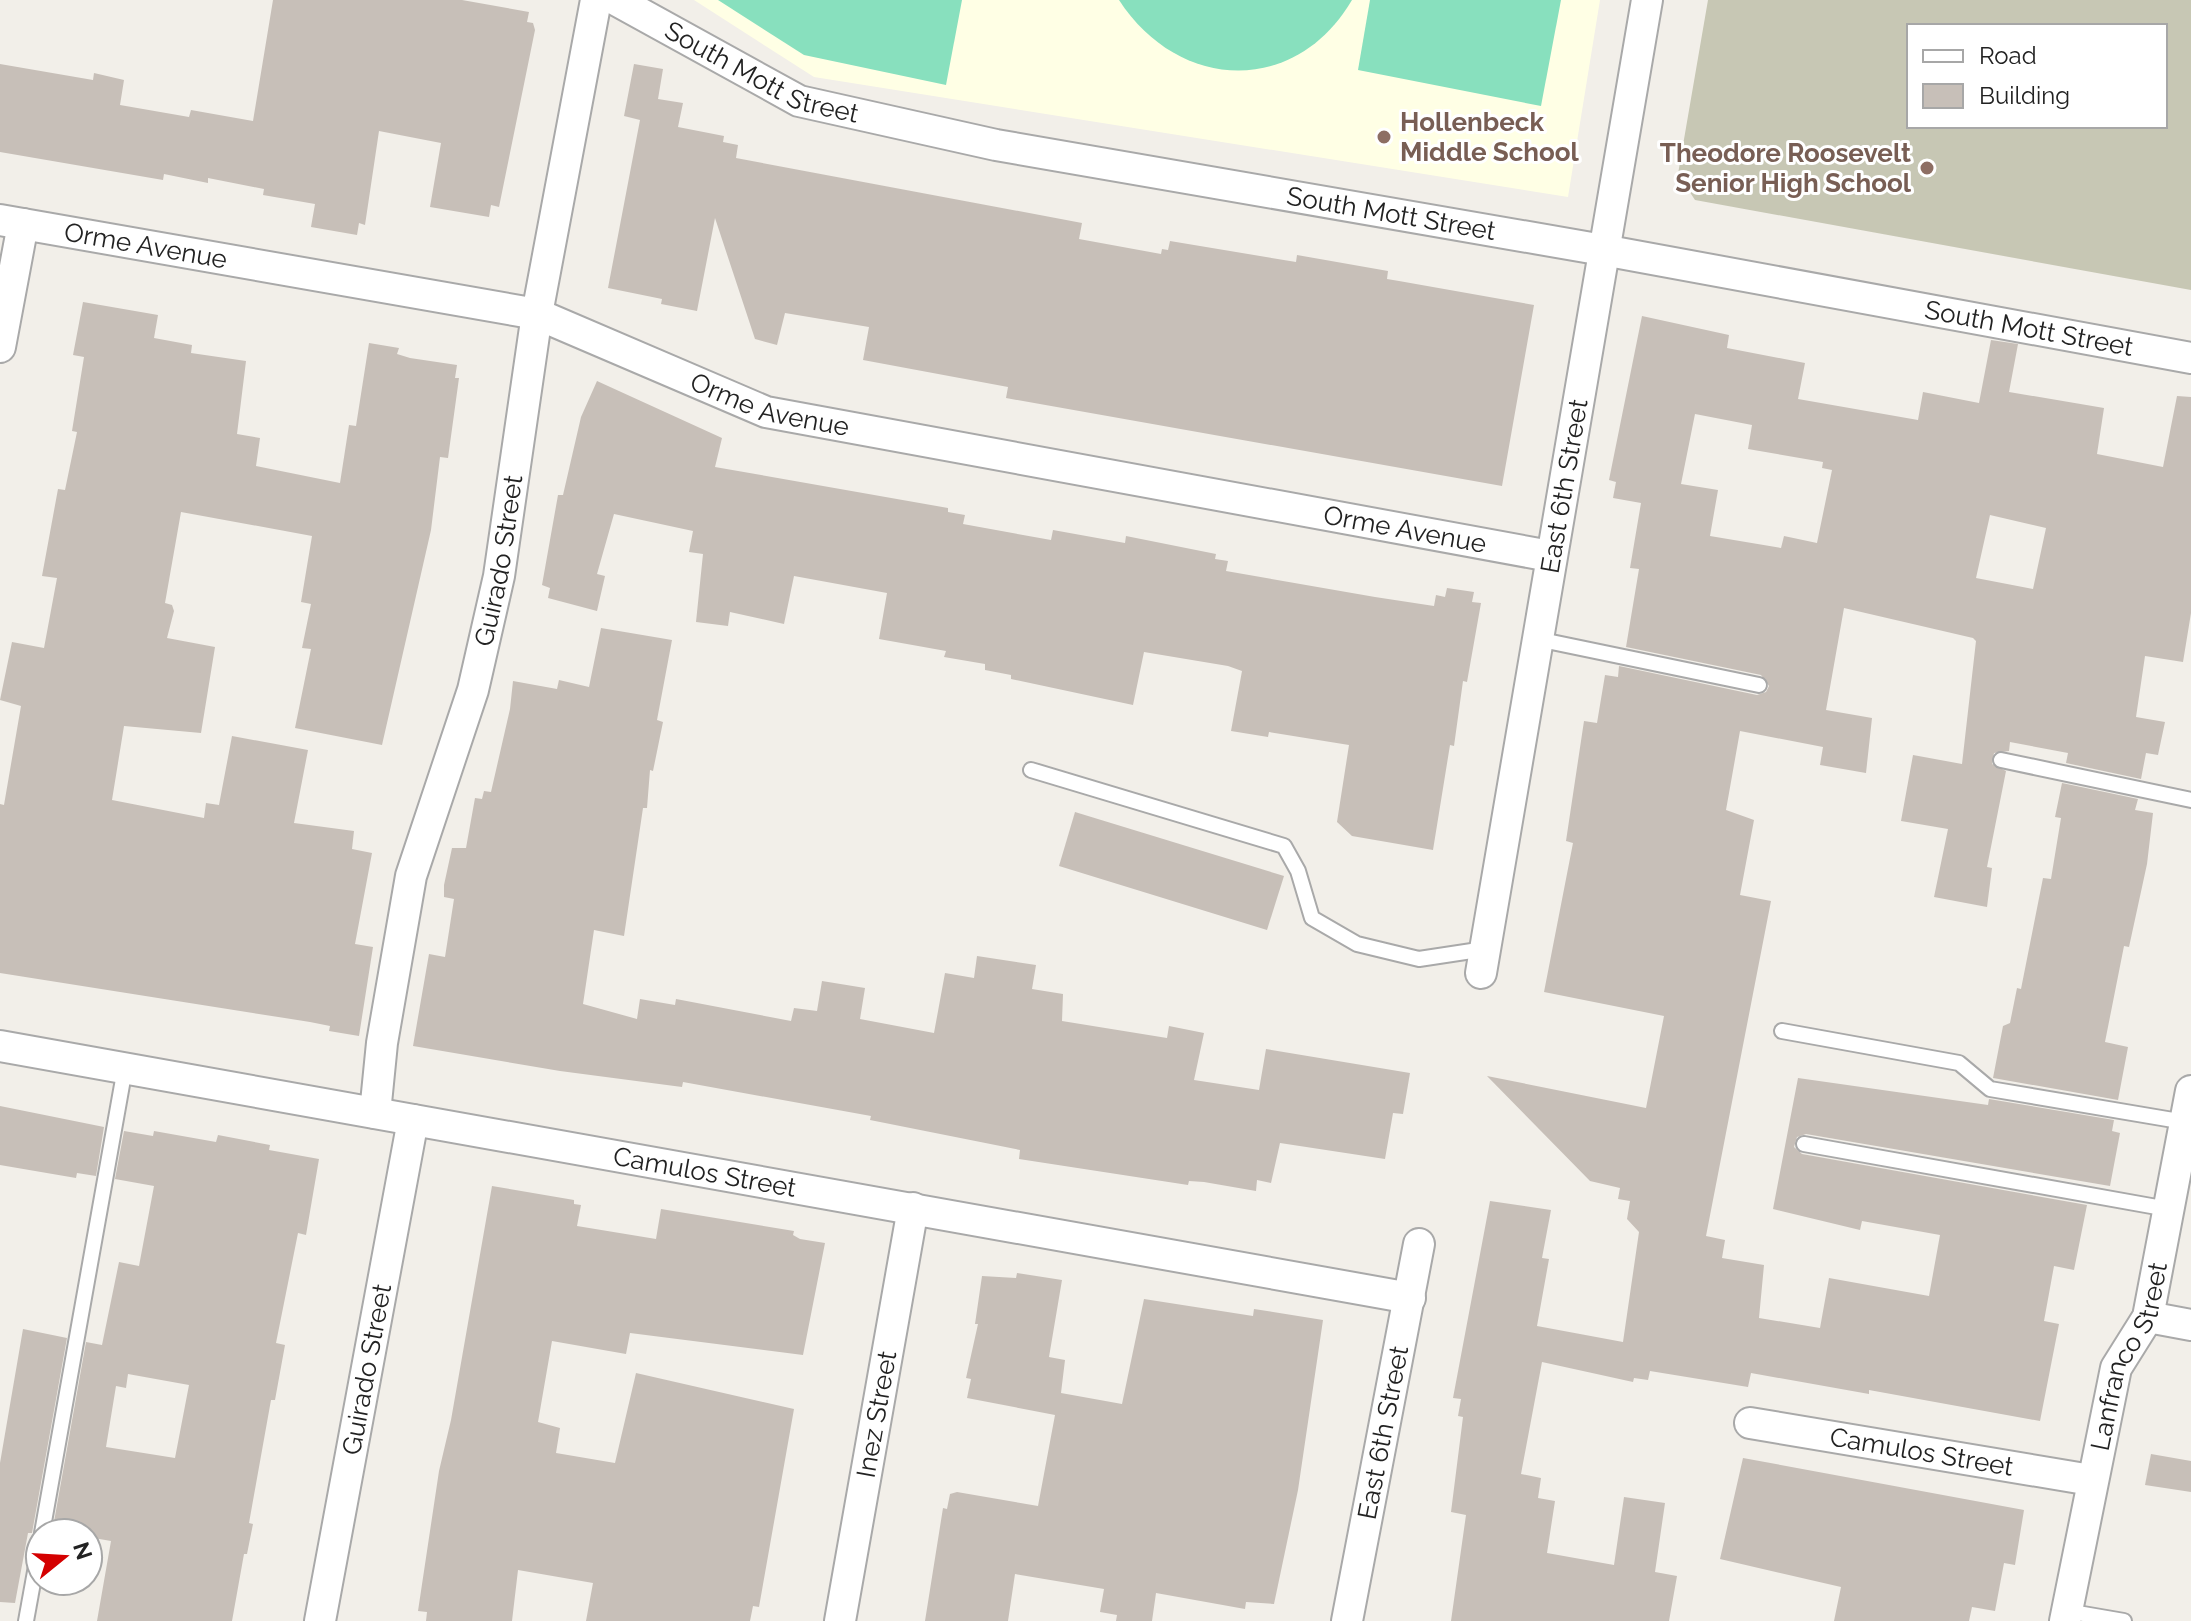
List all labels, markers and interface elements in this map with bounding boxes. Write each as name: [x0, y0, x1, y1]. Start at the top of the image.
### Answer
street label: South Mott Street: [660, 15, 862, 129]
legend: [1907, 24, 2167, 128]
text: Road: [1979, 41, 2037, 70]
text: Building: [1979, 81, 2070, 110]
place label: Hollenbeck Middle School: [1400, 107, 1580, 167]
marker: Hollenbeck Middle School: [1375, 128, 1393, 146]
place label: Theodore Roosevelt Senior High School: [1660, 138, 1912, 198]
marker: Theodore Roosevelt Senior High School: [1918, 159, 1936, 177]
street label: South Mott Street: [1285, 181, 1498, 246]
street label: Orme Avenue: [62, 217, 230, 275]
street label: South Mott Street: [1922, 294, 2136, 362]
street label: Orme Avenue: [686, 366, 851, 442]
street label: East 6th Street: [1534, 396, 1594, 575]
street label: Guirado Street: [468, 473, 529, 649]
street label: Orme Avenue: [1321, 500, 1489, 559]
street label: Camulos Street: [611, 1141, 799, 1203]
street label: Lanfranco Street: [2085, 1259, 2173, 1453]
street label: Guirado Street: [336, 1281, 397, 1457]
street label: East 6th Street: [1352, 1343, 1414, 1522]
street label: Inez Street: [851, 1348, 903, 1480]
street label: Camulos Street: [1828, 1422, 2016, 1482]
north arrow: [24, 1517, 104, 1597]
text: N: [68, 1539, 98, 1563]

